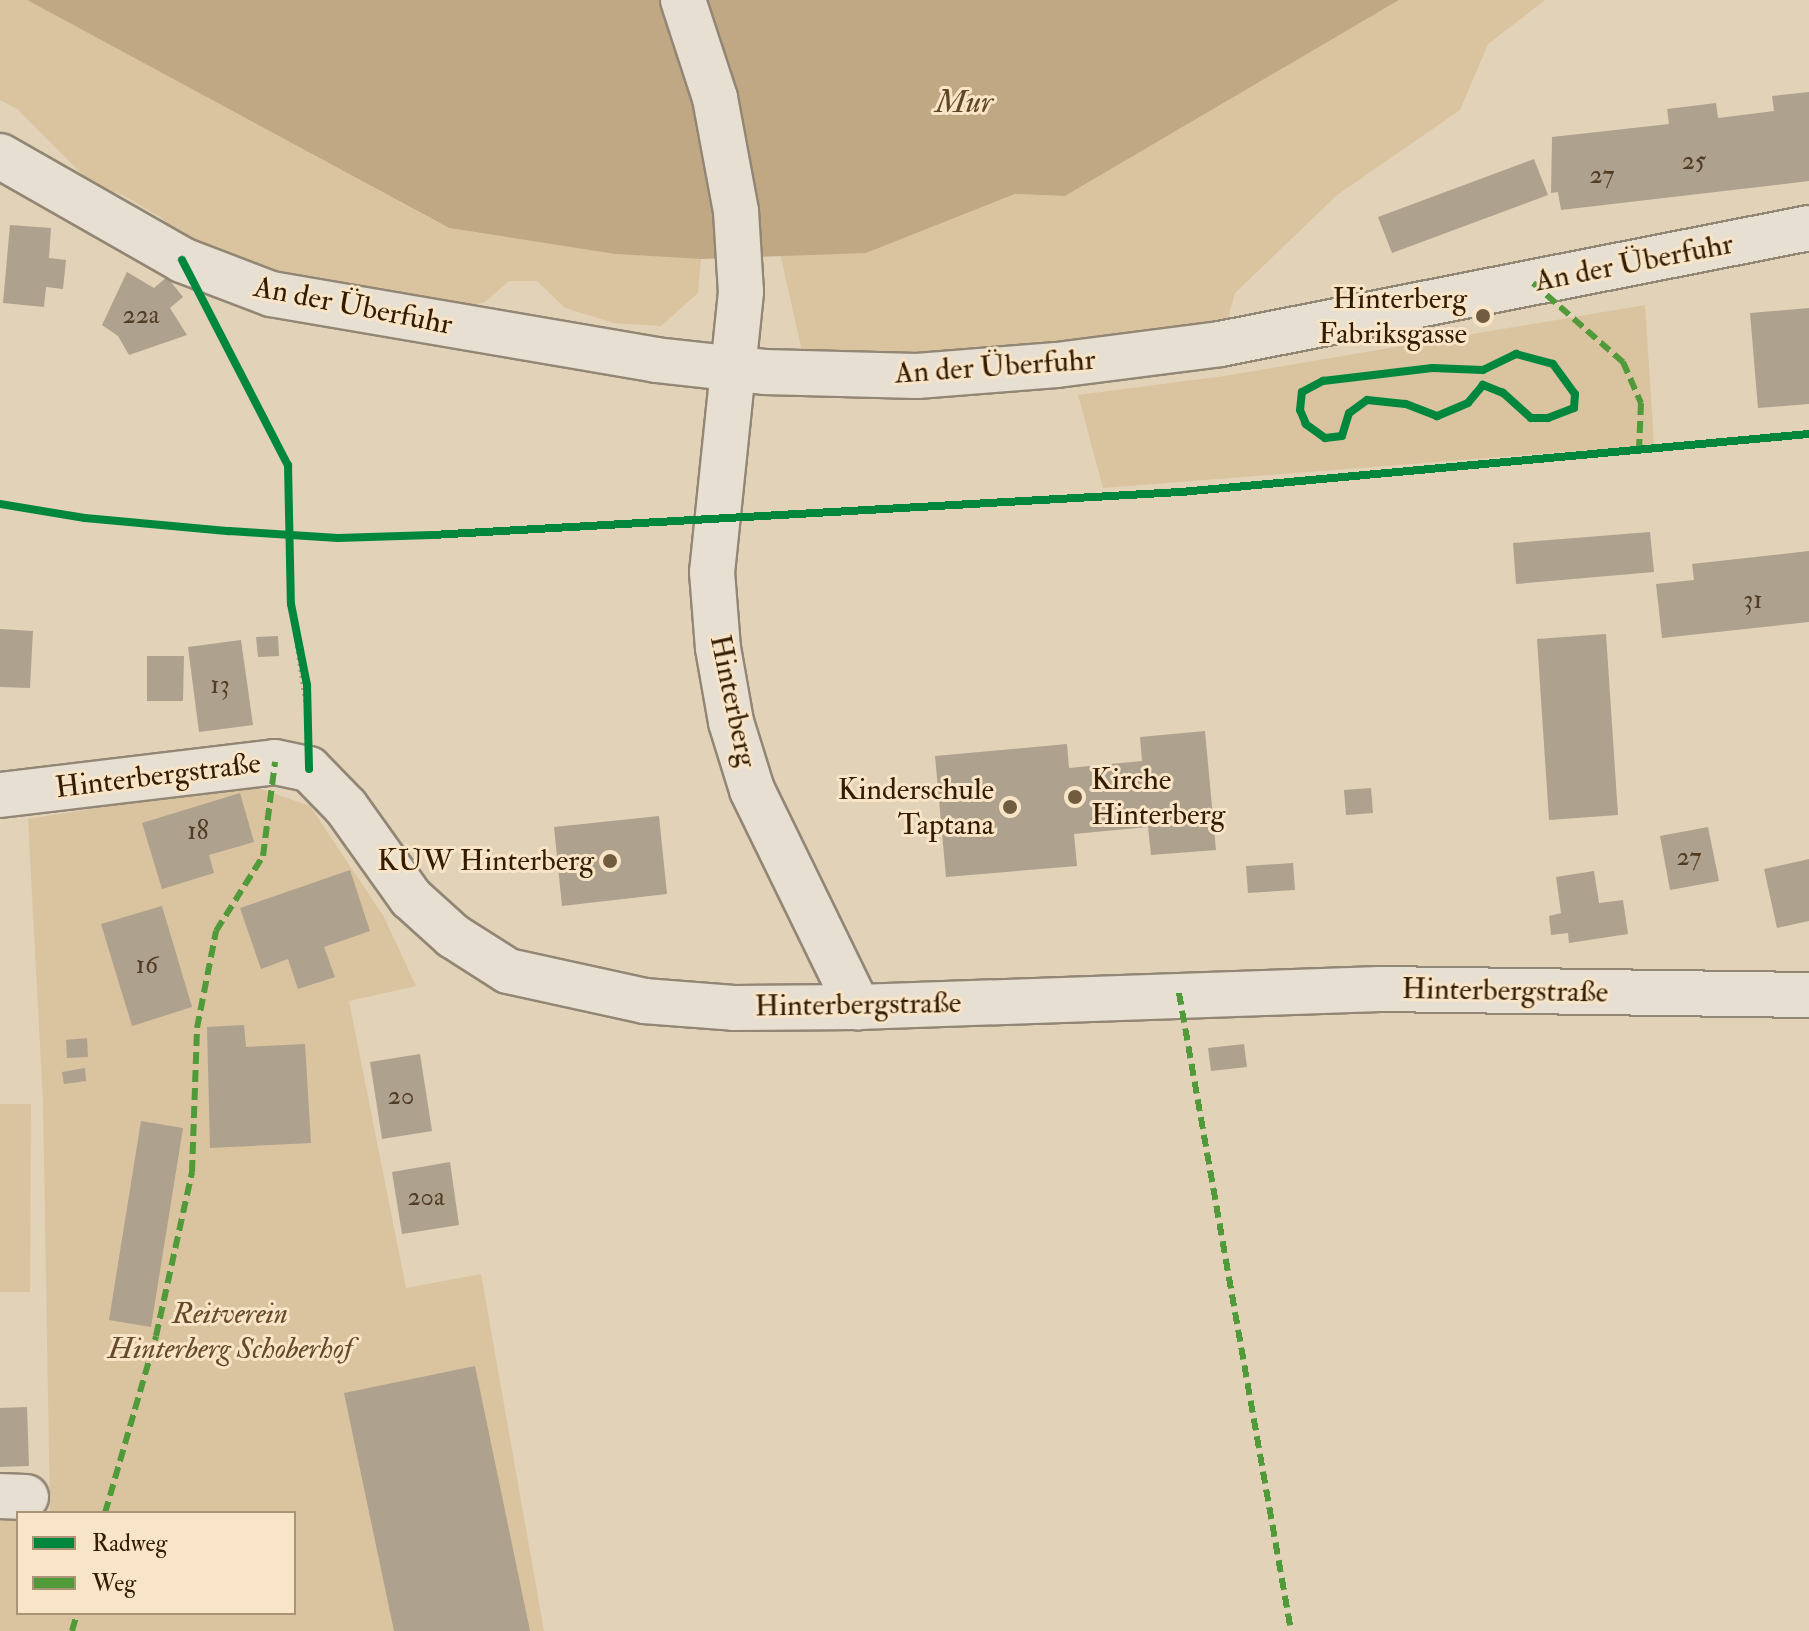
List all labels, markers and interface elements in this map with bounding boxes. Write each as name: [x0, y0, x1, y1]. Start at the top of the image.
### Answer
water label: Mur: [935, 83, 993, 121]
house number: 25: [1682, 146, 1706, 178]
house number: 27: [1589, 160, 1615, 192]
street label: An der Überfuhr: [1532, 226, 1736, 300]
street label: An der Überfuhr: [251, 269, 455, 343]
place label: Hinterberg Fabriksgasse: [1318, 281, 1467, 352]
house number: 22a: [122, 300, 160, 332]
marker: Hinterberg Fabriksgasse: [1474, 307, 1492, 325]
street label: An der Überfuhr: [893, 342, 1097, 392]
house number: 31: [1743, 585, 1763, 617]
street label: Hinterberg: [701, 632, 765, 770]
house number: 13: [210, 670, 230, 702]
street label: Hinterbergstraße: [53, 746, 263, 806]
place label: Kirche Hinterberg: [1091, 762, 1225, 832]
place label: Kinderschule Taptana: [838, 772, 994, 842]
marker: Kirche Hinterberg: [1066, 788, 1084, 806]
marker: Kinderschule Taptana: [1001, 798, 1019, 816]
house number: 18: [187, 816, 209, 848]
house number: 27: [1676, 842, 1702, 874]
place label: KUW Hinterberg: [377, 843, 594, 879]
marker: KUW Hinterberg: [601, 852, 619, 870]
house number: 16: [136, 950, 158, 982]
street label: Hinterbergstraße: [1401, 971, 1609, 1011]
street label: Hinterbergstraße: [754, 985, 962, 1025]
house number: 20: [388, 1081, 414, 1113]
house number: 20a: [407, 1182, 445, 1214]
park label: Reitverein Hinterberg Schoberhof: [108, 1296, 352, 1366]
legend: [16, 1511, 296, 1615]
text: Radweg: [92, 1528, 167, 1559]
text: Weg: [92, 1568, 136, 1599]

